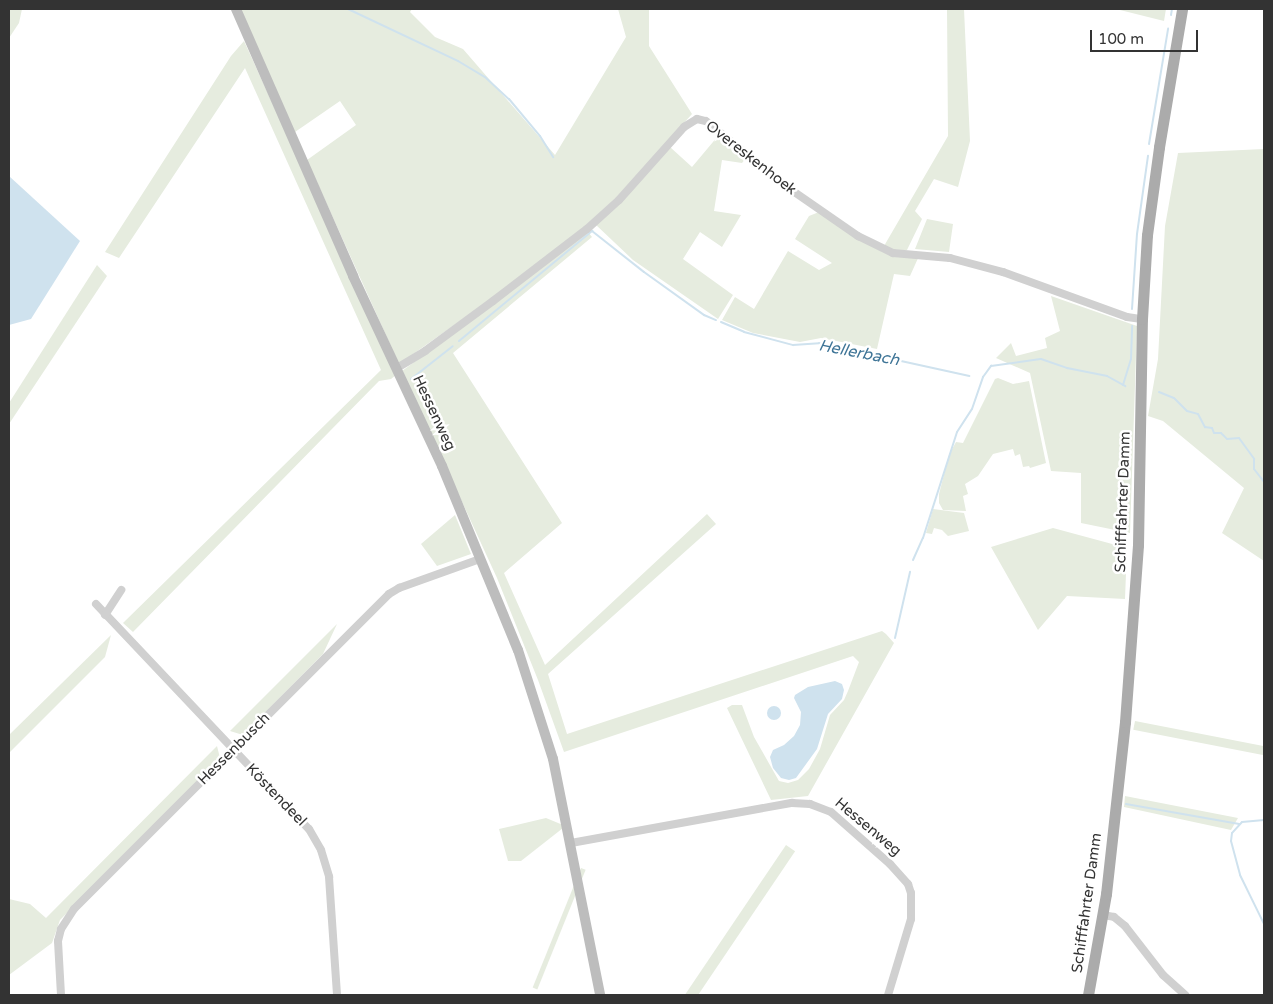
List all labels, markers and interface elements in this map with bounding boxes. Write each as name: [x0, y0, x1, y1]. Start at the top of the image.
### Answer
scale bar: [1093, 20, 1200, 52]
text: 100 m: [1098, 30, 1144, 48]
street label: Overeskenhoek: [702, 117, 800, 199]
water label: Hellerbach: [817, 336, 901, 370]
street label: Hessenweg: [409, 372, 459, 454]
street label: Schifffahrter Damm: [1112, 431, 1134, 573]
street label: Hessenbusch: [194, 709, 274, 789]
street label: Köstendeel: [242, 760, 310, 830]
street label: Hessenweg: [831, 794, 905, 860]
street label: Schifffahrter Damm: [1068, 832, 1106, 974]

